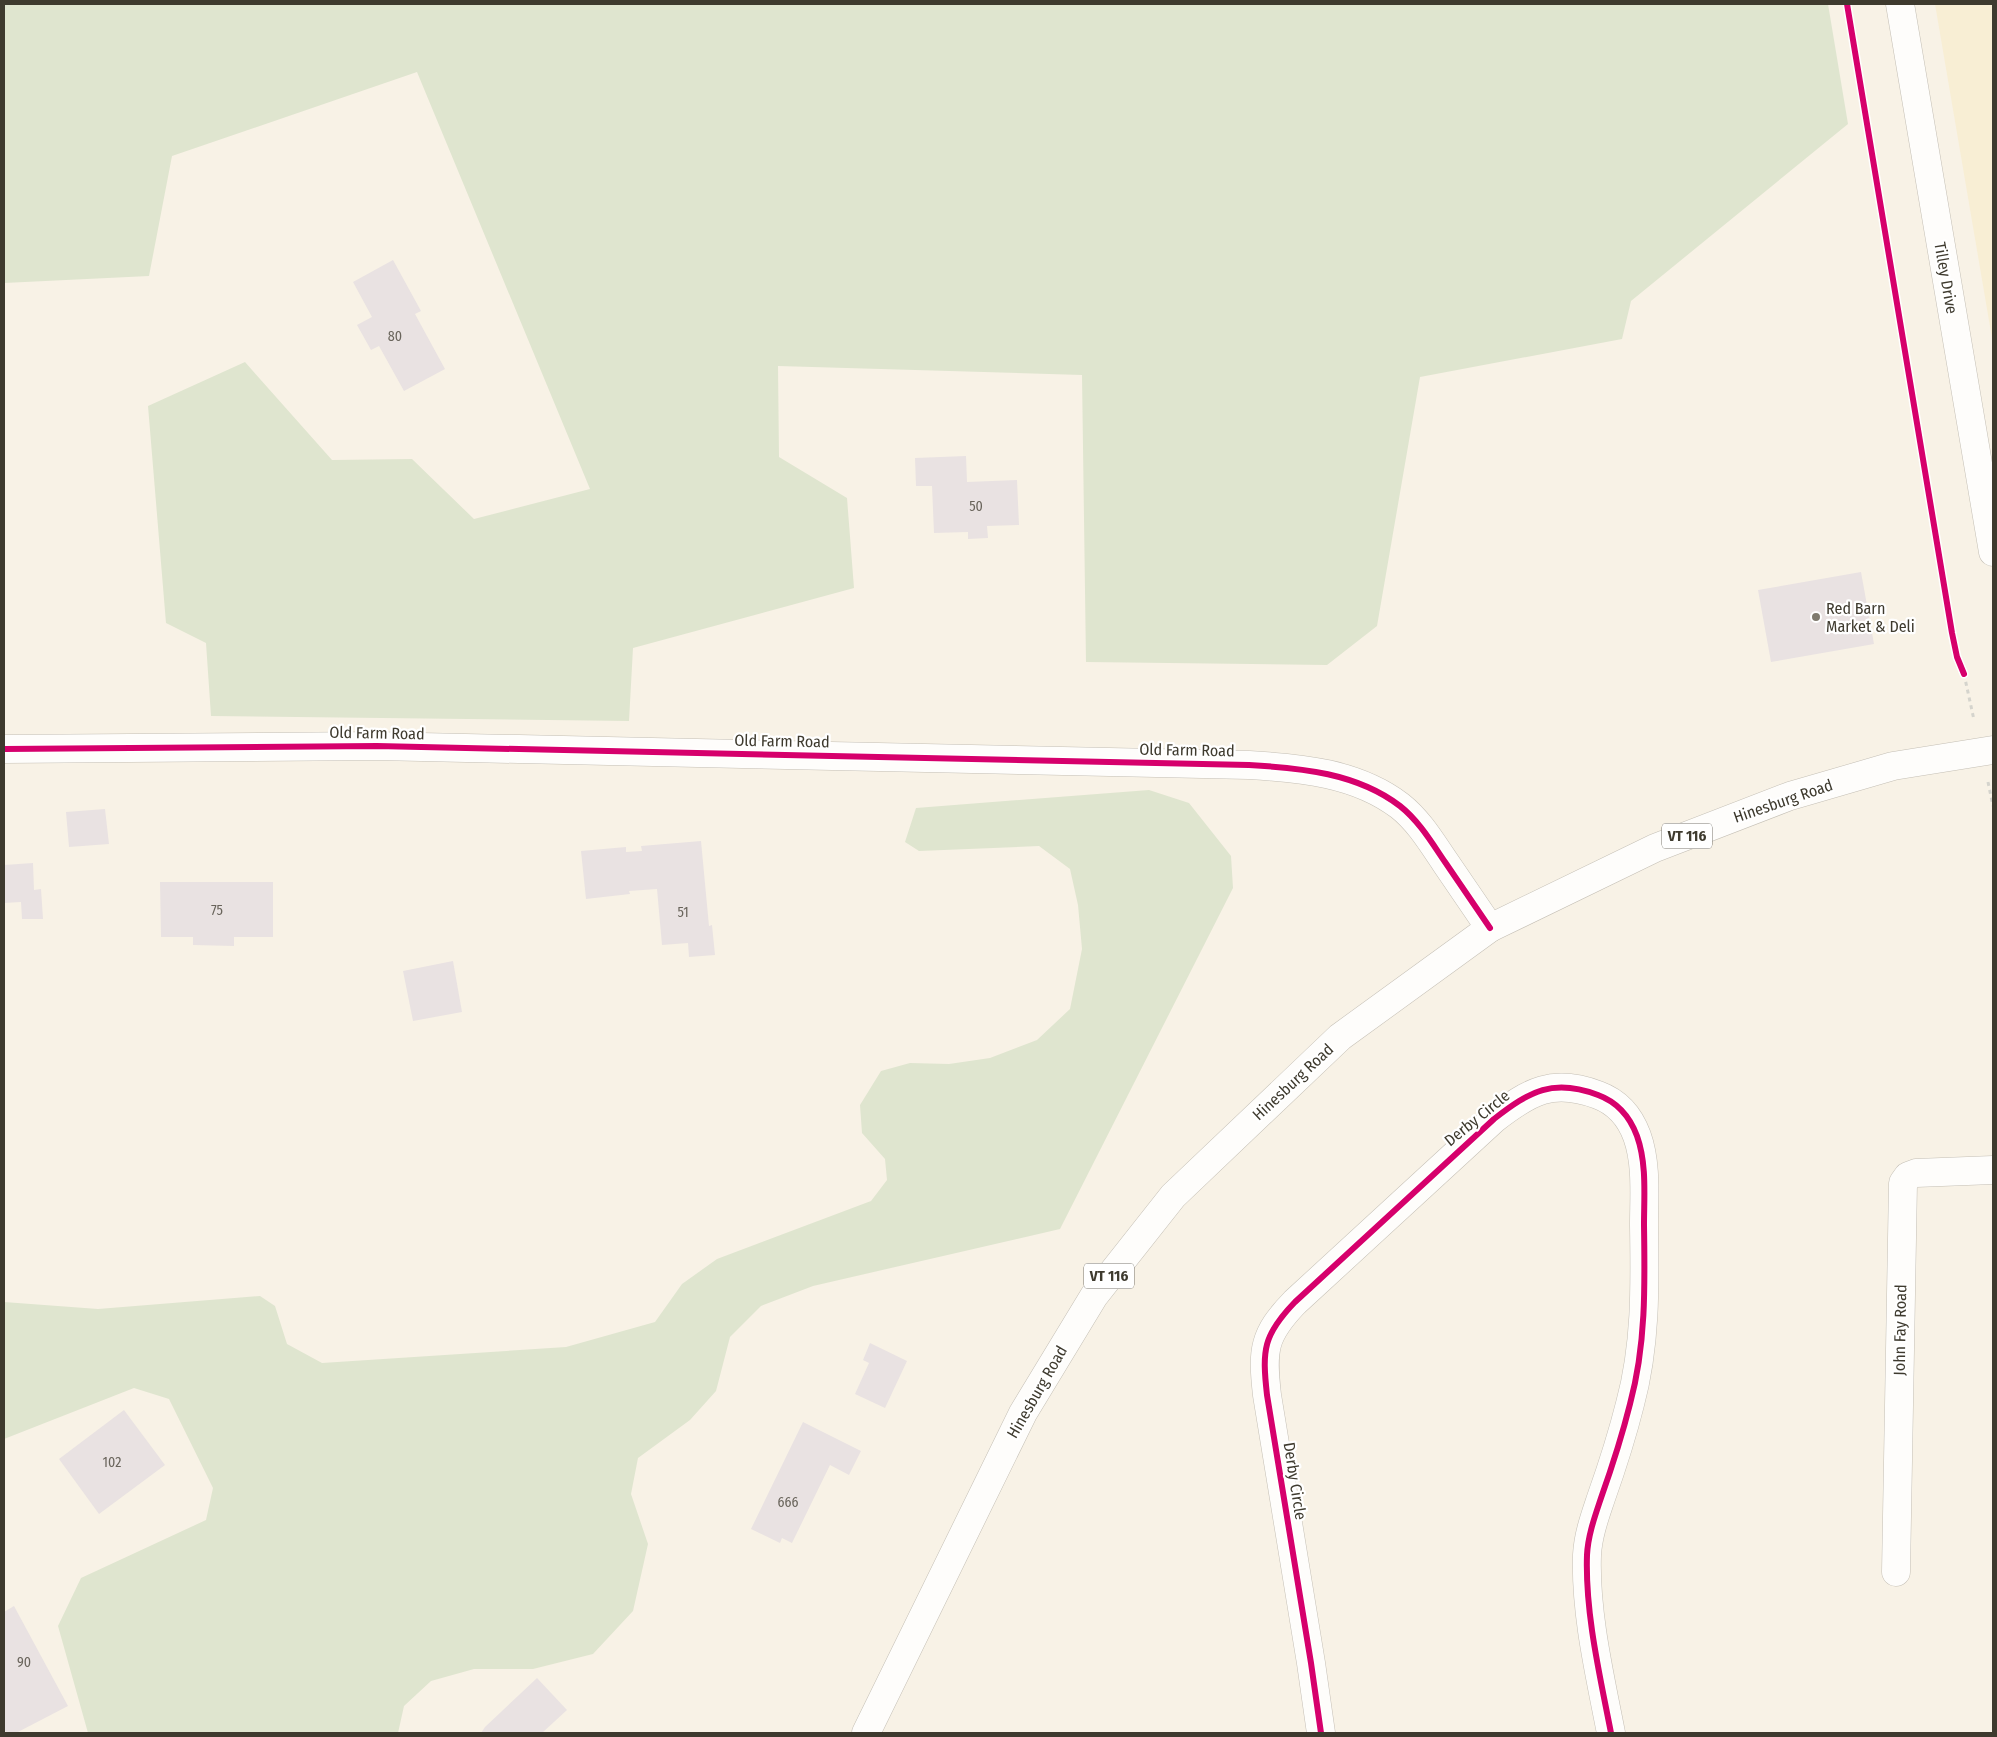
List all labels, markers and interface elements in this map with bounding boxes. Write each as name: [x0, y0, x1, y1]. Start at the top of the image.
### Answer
street label: Tilley Drive: [1930, 241, 1962, 315]
house number: 80: [388, 328, 402, 345]
house number: 50: [969, 498, 983, 515]
place label: Red Barn Market & Deli: [1826, 599, 1915, 636]
marker: Red Barn Market & Deli: [1810, 611, 1822, 623]
street label: Old Farm Road: [329, 723, 425, 743]
street label: Old Farm Road: [734, 731, 830, 751]
street label: Old Farm Road: [1139, 740, 1235, 760]
street label: Hinesburg Road: [1731, 775, 1835, 827]
road number: VT 116: [1662, 824, 1712, 848]
house number: 75: [211, 902, 223, 919]
house number: 51: [677, 904, 689, 921]
street label: Hinesburg Road: [1249, 1040, 1337, 1124]
street label: Derby Circle: [1441, 1086, 1513, 1150]
road number: VT 116: [1084, 1264, 1134, 1288]
street label: John Fay Road: [1890, 1284, 1910, 1376]
street label: Hinesburg Road: [1003, 1342, 1071, 1442]
street label: Derby Circle: [1279, 1441, 1311, 1521]
house number: 102: [103, 1454, 121, 1471]
house number: 666: [778, 1494, 798, 1511]
house number: 90: [17, 1654, 31, 1671]

